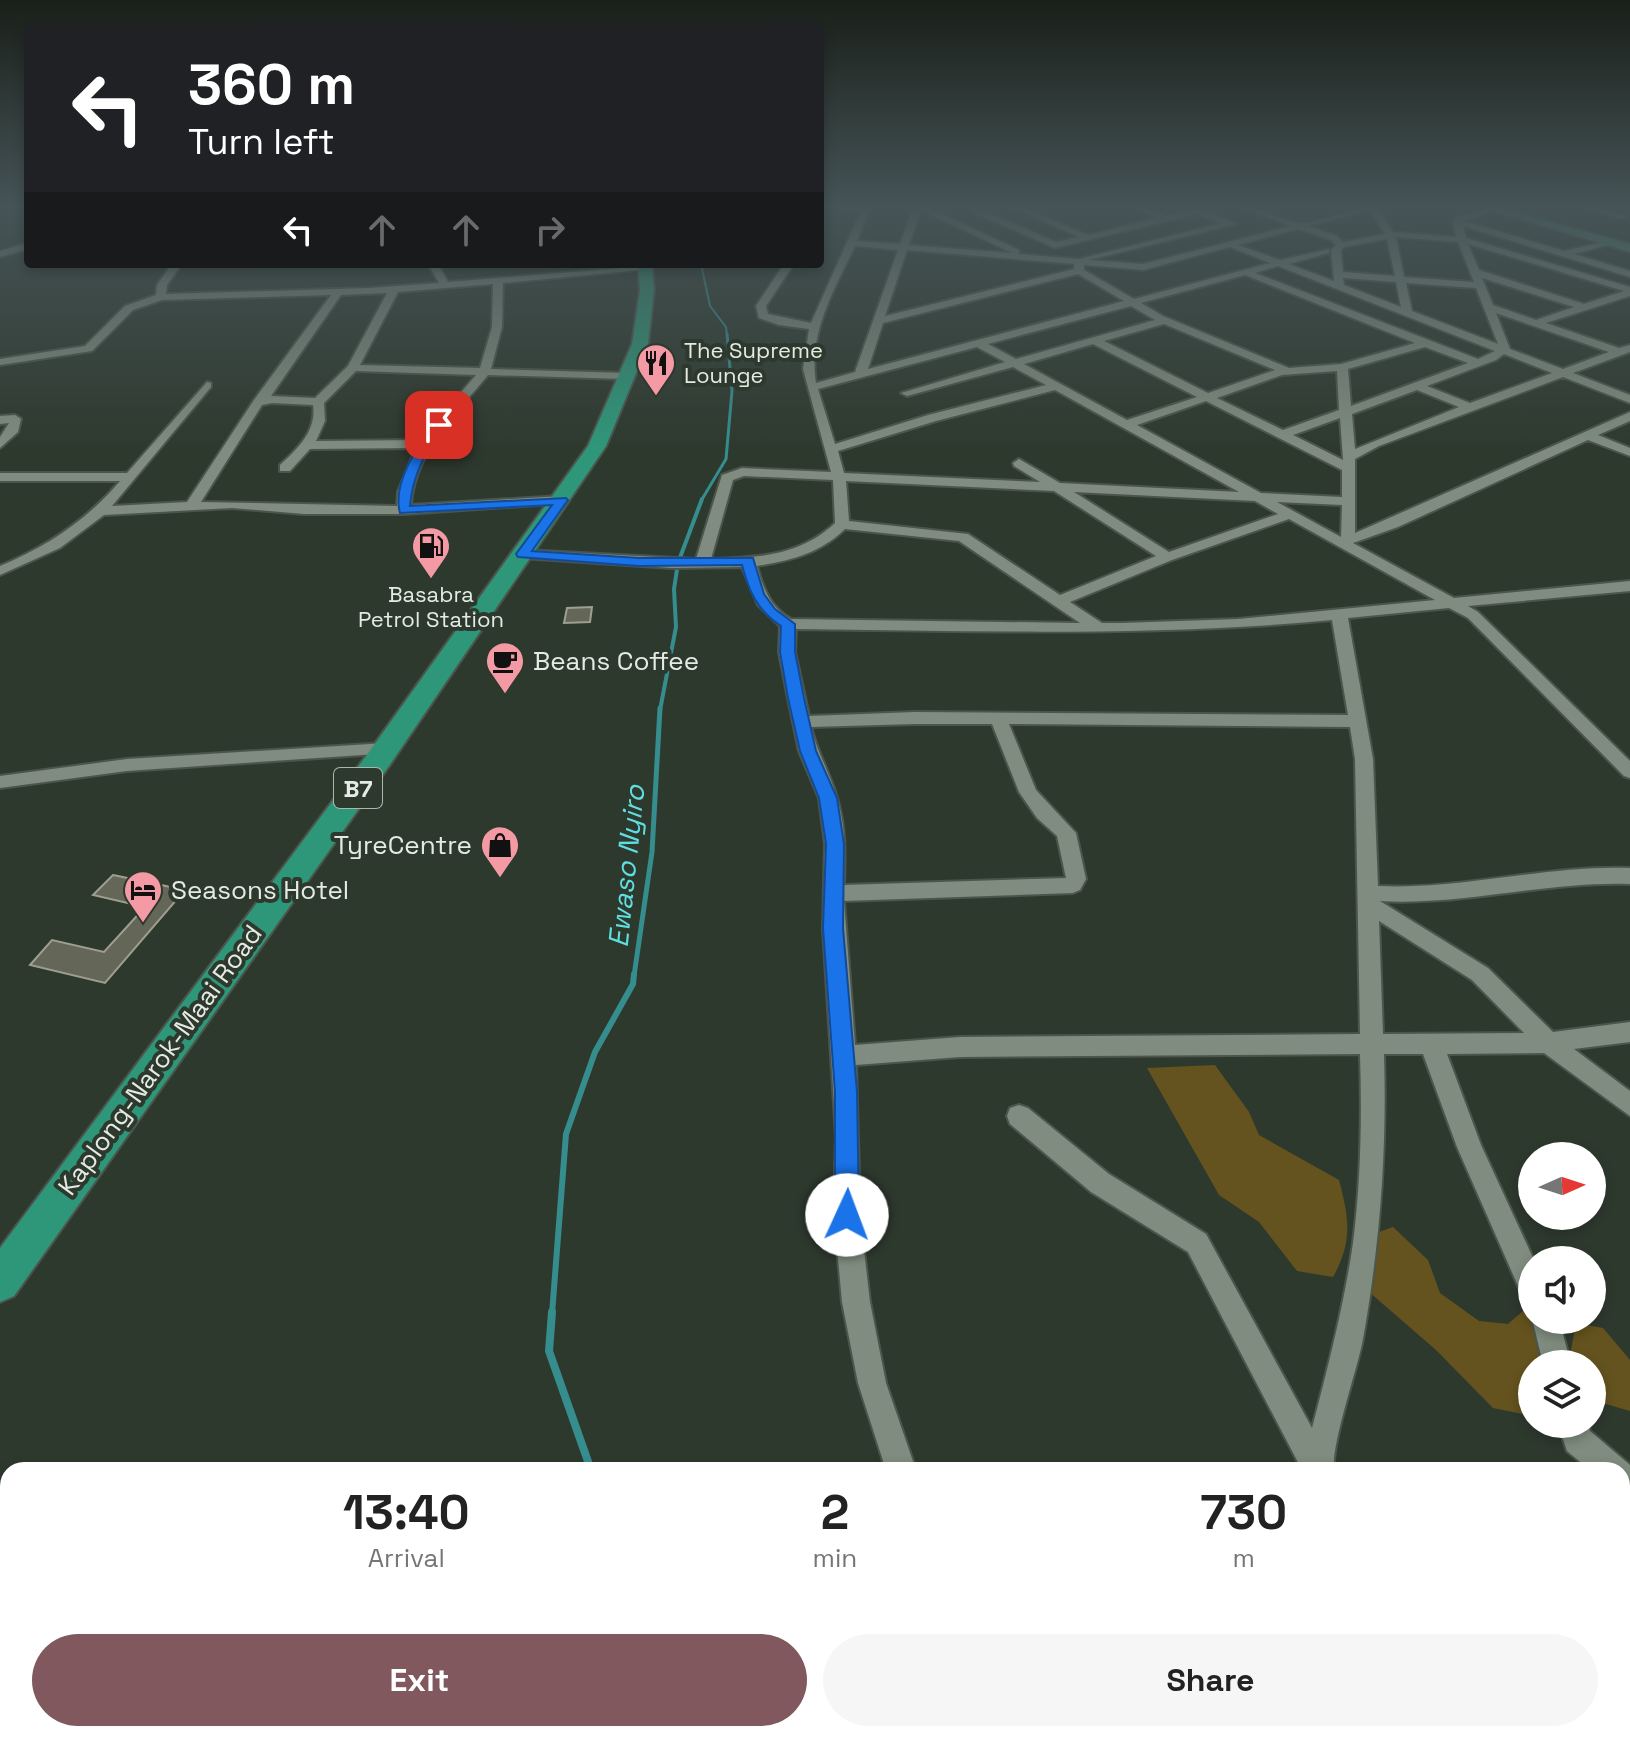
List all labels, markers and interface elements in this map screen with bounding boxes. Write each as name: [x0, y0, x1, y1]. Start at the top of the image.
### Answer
text: 360 m: [188, 49, 355, 120]
icon: left: [56, 56, 160, 160]
text: Turn left: [188, 119, 335, 165]
icon: left: [276, 208, 320, 252]
icon: ahead: [360, 208, 404, 252]
icon: ahead: [444, 208, 488, 252]
icon: right: [528, 208, 572, 252]
place label: The Supreme Lounge: [684, 336, 823, 389]
restaurant icon: The Supreme Lounge: [635, 342, 677, 397]
pin: [405, 391, 473, 459]
icon: arrive: [417, 403, 461, 447]
fuel station icon: Basabra Petrol Station: [410, 525, 452, 580]
place label: Basabra Petrol Station: [358, 580, 504, 633]
cafe icon: Beans Coffee: [484, 640, 526, 695]
place label: Beans Coffee: [533, 644, 699, 678]
road number: B7: [334, 768, 382, 808]
water label: Ewaso Nyiro: [600, 782, 652, 949]
shop icon: TyreCentre: [479, 824, 521, 879]
place label: TyreCentre: [334, 828, 472, 862]
hotel icon: Seasons Hotel: [122, 869, 164, 924]
place label: Seasons Hotel: [171, 873, 349, 907]
street label: Kaplong-Narok-Maai Road: [50, 918, 270, 1202]
north arrow: [1518, 1142, 1606, 1230]
map controls: [1518, 1142, 1606, 1438]
position arrow: [805, 1173, 889, 1257]
button: sound: [1518, 1246, 1606, 1334]
button: layers: [1518, 1350, 1606, 1438]
text: 13:40: [343, 1482, 470, 1543]
text: 2: [821, 1482, 849, 1543]
text: 730: [1200, 1482, 1287, 1543]
text: Arrival: [368, 1541, 445, 1575]
text: min: [813, 1541, 857, 1575]
text: m: [1232, 1541, 1255, 1575]
button: Exit: [32, 1634, 807, 1726]
button: Share: [823, 1634, 1598, 1726]

